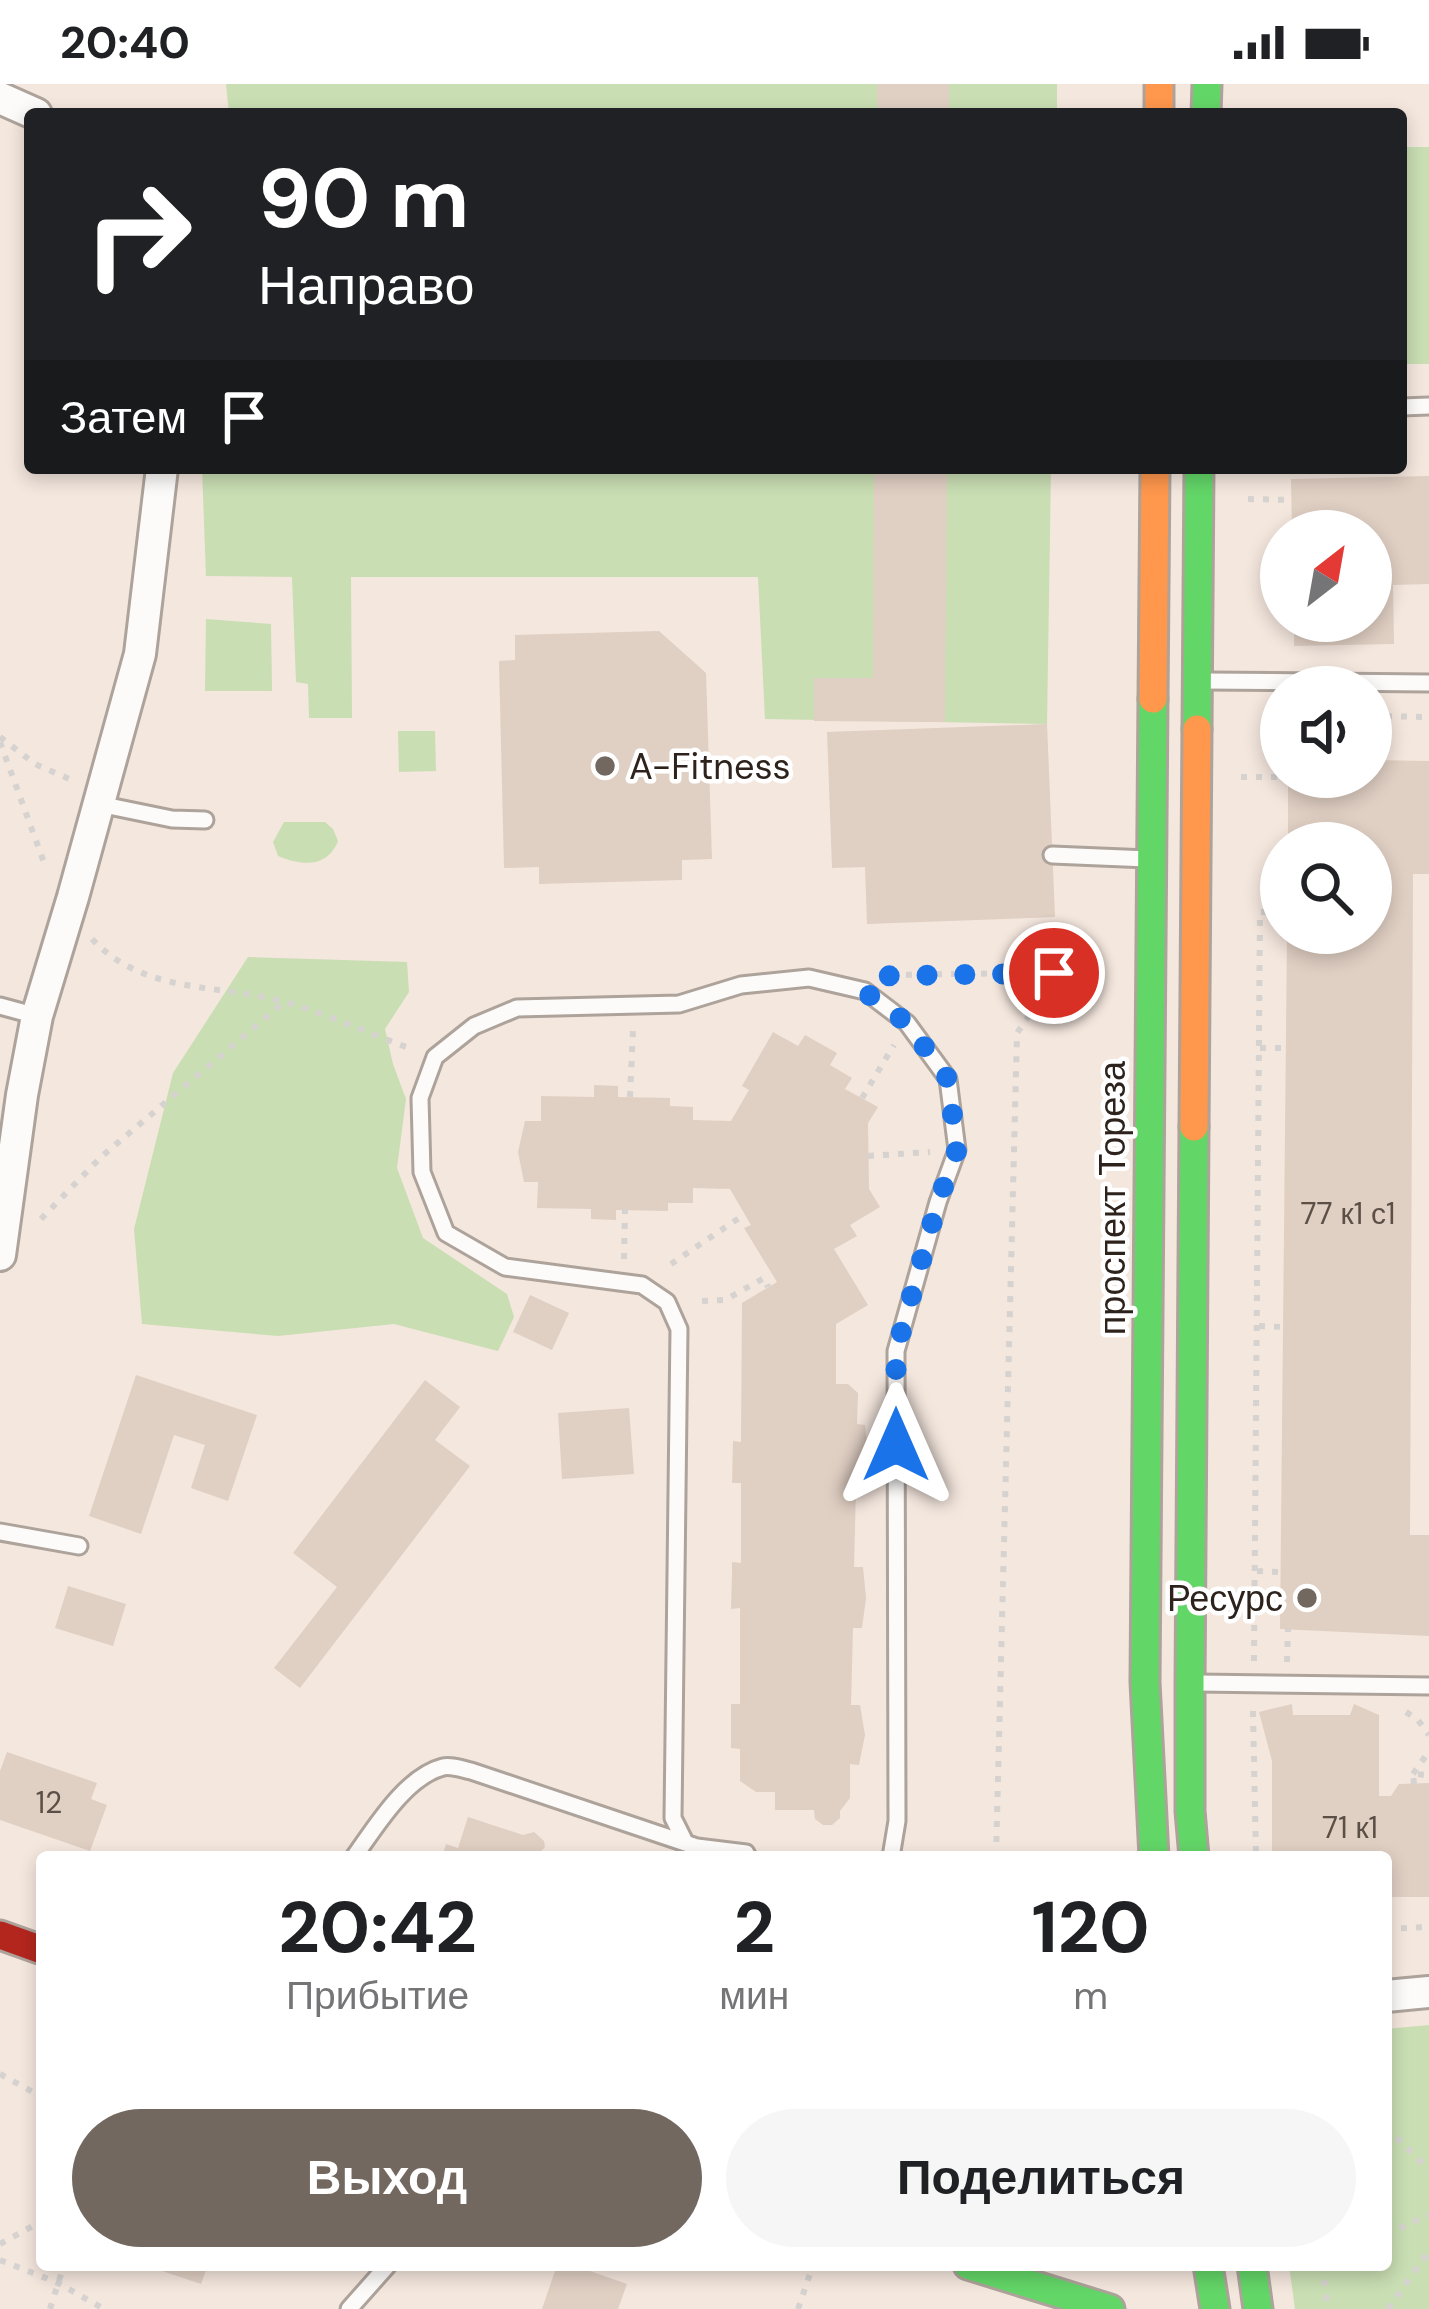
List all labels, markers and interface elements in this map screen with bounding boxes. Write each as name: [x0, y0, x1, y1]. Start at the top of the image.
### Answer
text: 20:40: [60, 13, 190, 72]
text: 90 m: [258, 144, 469, 253]
icon: right: [60, 156, 216, 312]
text: Направо: [258, 250, 474, 321]
icon: arrive: [211, 384, 277, 450]
text: Затем: [60, 388, 187, 447]
north arrow: [1260, 510, 1392, 642]
map controls: [1260, 510, 1392, 954]
button: sound: [1260, 666, 1392, 798]
place label: A-Fitness: [629, 743, 791, 790]
marker: A-Fitness: [592, 753, 618, 779]
button: search: [1260, 822, 1392, 954]
pin: [1003, 922, 1105, 1024]
icon: arrive: [1021, 940, 1087, 1006]
street label: проспект Тореза: [1089, 1060, 1136, 1335]
house number: 77 к1 с1: [1301, 1194, 1395, 1233]
position arrow: [833, 1382, 959, 1508]
place label: Ресурс: [1167, 1575, 1283, 1622]
marker: Ресурс: [1294, 1585, 1320, 1611]
house number: 12: [36, 1783, 62, 1822]
house number: 71 к1: [1322, 1808, 1378, 1847]
text: 20:42: [278, 1881, 477, 1974]
text: 2: [733, 1881, 775, 1974]
text: 120: [1032, 1881, 1150, 1974]
text: Прибытие: [286, 1970, 469, 2021]
text: мин: [719, 1970, 789, 2021]
text: m: [1073, 1970, 1108, 2021]
button: Выход: [72, 2109, 702, 2247]
button: Поделиться: [726, 2109, 1356, 2247]

